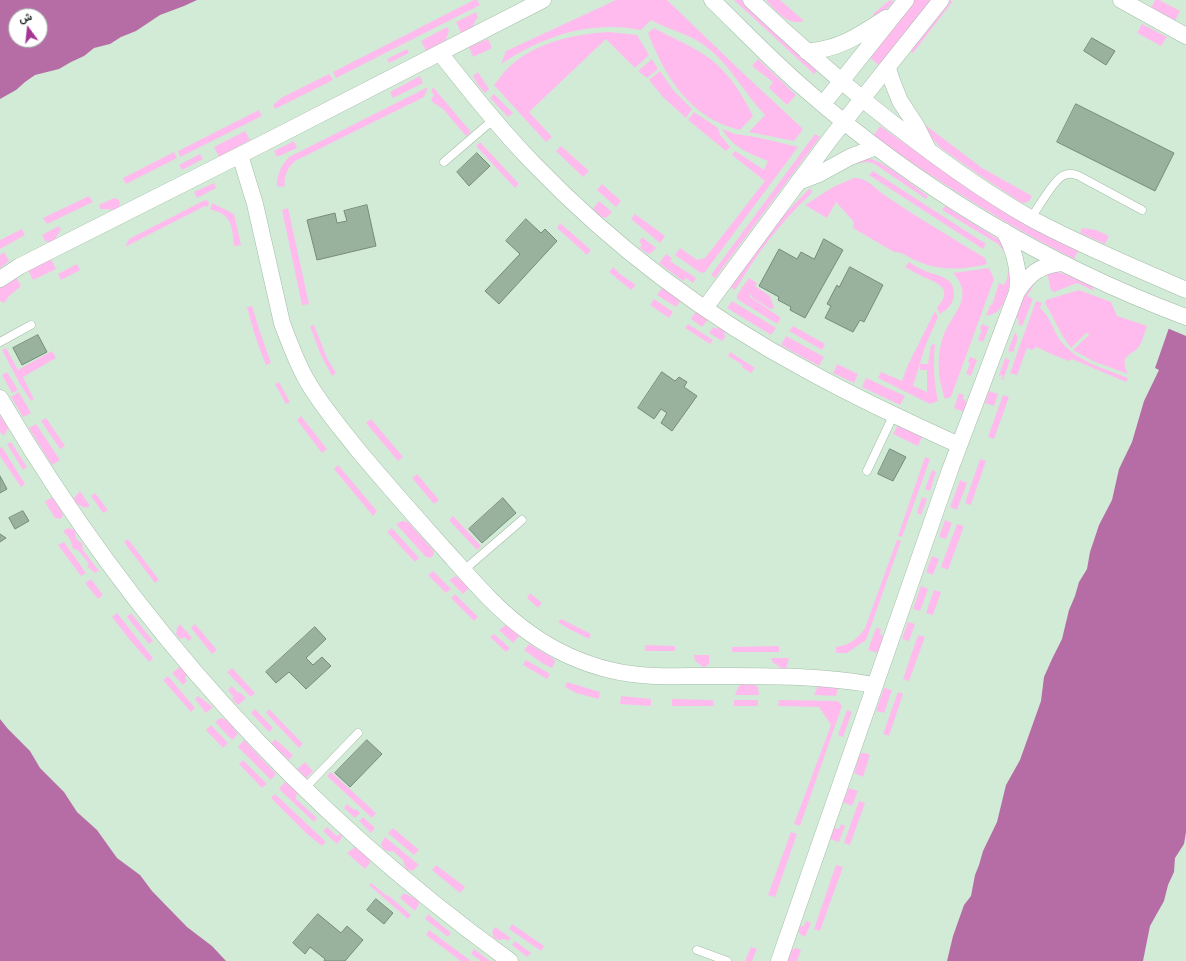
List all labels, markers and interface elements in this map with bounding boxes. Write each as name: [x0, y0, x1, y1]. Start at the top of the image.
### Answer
north arrow: [8, 8, 48, 48]
text: ش: [17, 10, 33, 25]

